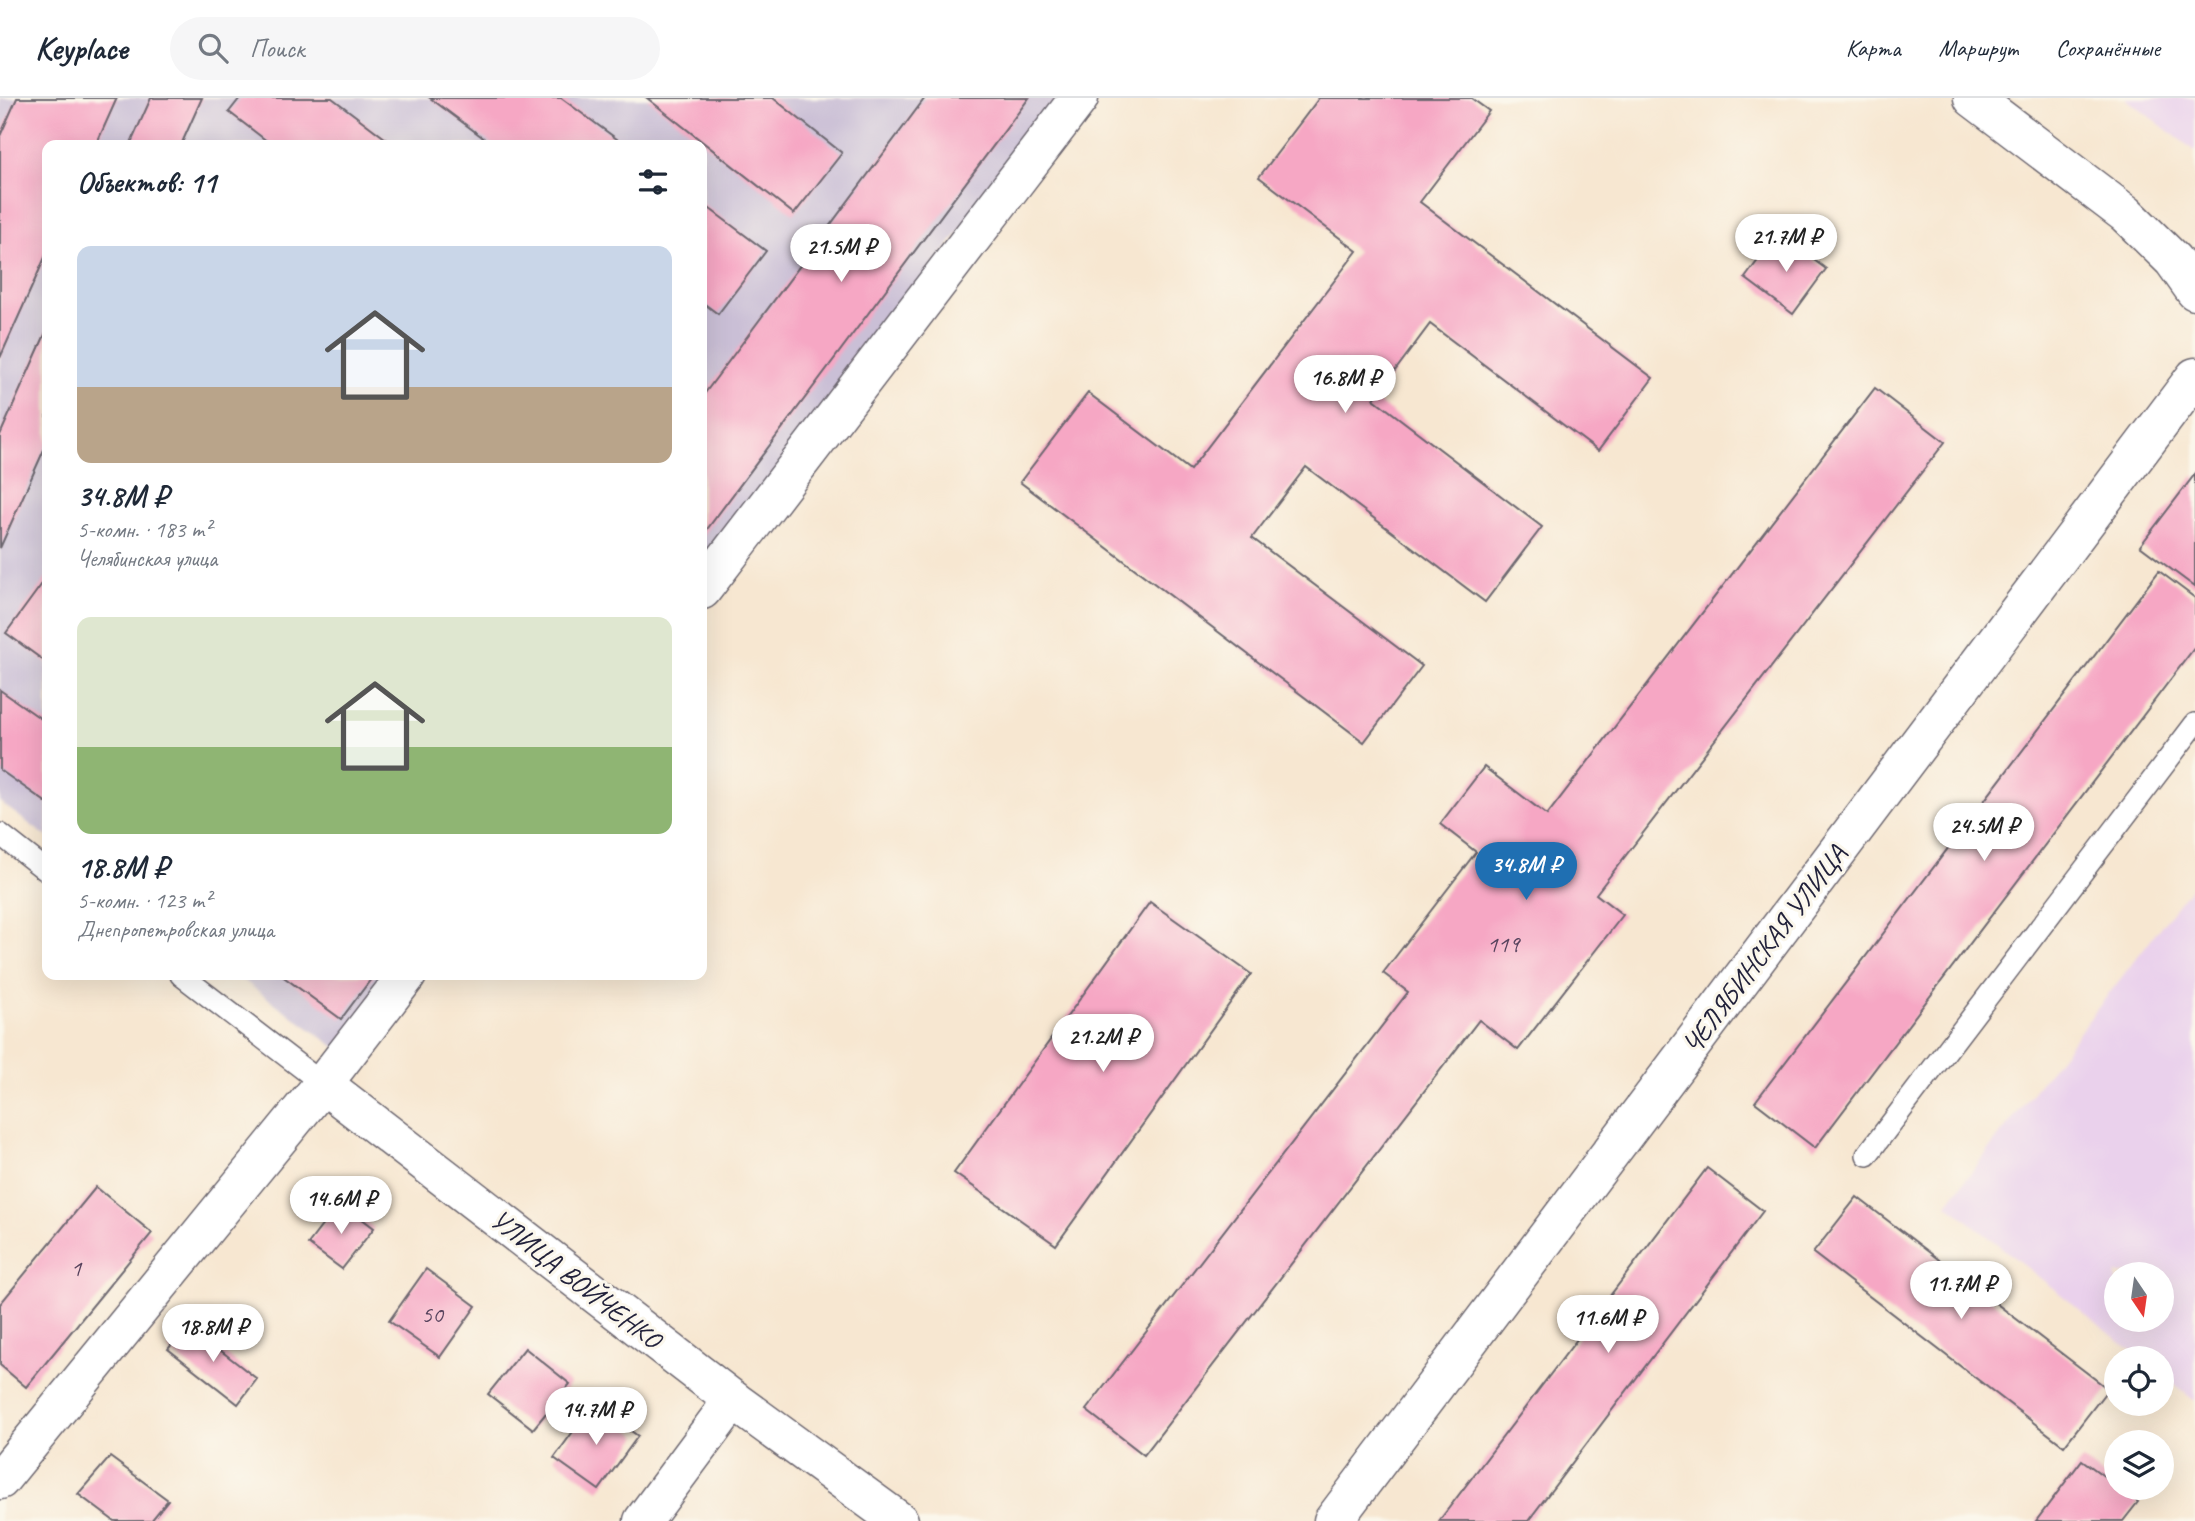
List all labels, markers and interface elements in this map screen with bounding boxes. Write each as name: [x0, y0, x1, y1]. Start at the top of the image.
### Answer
search box: [170, 17, 660, 80]
text: Keyplace: [35, 27, 128, 69]
icon: search: [194, 29, 232, 67]
text: Поиск: [250, 32, 305, 65]
text: Карта: [1846, 33, 1901, 63]
text: Маршрут: [1939, 33, 2018, 63]
text: Сохранённые: [2056, 33, 2160, 63]
text: Объектов: 11: [77, 163, 216, 201]
icon: filters: [634, 163, 672, 201]
pin: 21.7M ₽: [1721, 214, 1851, 274]
text: 21.7M ₽: [1751, 222, 1821, 251]
pin: 21.5M ₽: [776, 225, 906, 284]
text: 21.5M ₽: [806, 232, 876, 261]
icon: home: [312, 292, 438, 418]
pin: 16.8M ₽: [1280, 356, 1410, 415]
text: 16.8M ₽: [1310, 363, 1380, 392]
text: 34.8M ₽: [77, 477, 168, 515]
text: 5-комн. · 183 m²: [77, 515, 211, 544]
text: Челябинская улица: [77, 544, 217, 573]
icon: home: [312, 663, 438, 789]
pin: 24.5M ₽: [1919, 804, 2049, 863]
text: 24.5M ₽: [1949, 811, 2019, 840]
street label: ЧЕЛЯБИНСКАЯ УЛИЦА: [1674, 837, 1854, 1060]
pin: 34.8M ₽: [1461, 842, 1591, 902]
text: 18.8M ₽: [77, 848, 168, 886]
text: 34.8M ₽: [1491, 850, 1561, 879]
text: 5-комн. · 123 m²: [77, 886, 211, 915]
text: Днепропетровская улица: [77, 915, 274, 944]
house number: 119: [1487, 929, 1521, 959]
pin: 21.2M ₽: [1038, 1014, 1168, 1074]
text: 21.2M ₽: [1068, 1022, 1138, 1051]
pin: 14.6M ₽: [276, 1176, 406, 1236]
text: 14.6M ₽: [306, 1184, 376, 1213]
street label: УЛИЦА ВОЙЧЕНКО: [484, 1202, 671, 1358]
house number: 1: [71, 1253, 83, 1283]
pin: 11.7M ₽: [1896, 1262, 2026, 1321]
north arrow: [2104, 1262, 2174, 1332]
map controls: [2104, 1262, 2174, 1500]
text: 11.7M ₽: [1926, 1269, 1996, 1298]
pin: 11.6M ₽: [1543, 1296, 1673, 1355]
house number: 50: [421, 1299, 445, 1329]
text: 11.6M ₽: [1573, 1303, 1643, 1332]
pin: 18.8M ₽: [148, 1304, 278, 1364]
text: 18.8M ₽: [178, 1312, 248, 1341]
button: locate: [2104, 1346, 2174, 1416]
pin: 14.7M ₽: [531, 1388, 661, 1447]
text: 14.7M ₽: [561, 1395, 631, 1424]
button: layers: [2104, 1430, 2174, 1500]

